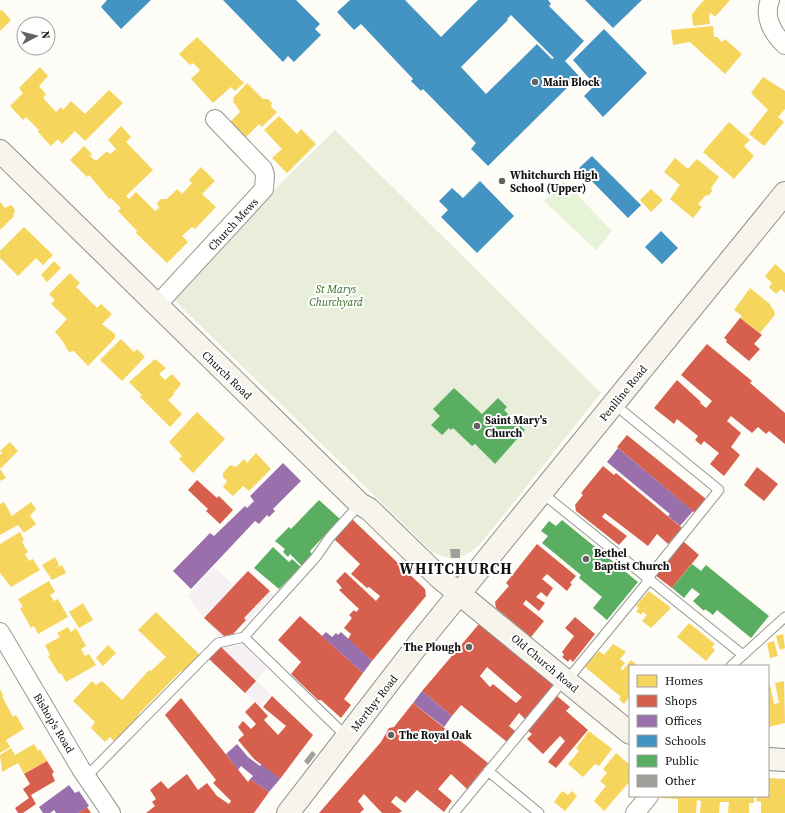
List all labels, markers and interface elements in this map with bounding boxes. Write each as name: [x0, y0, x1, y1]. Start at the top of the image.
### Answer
north arrow: [16, 16, 56, 56]
text: N: [37, 30, 53, 40]
place label: Main Block: [543, 75, 600, 90]
marker: Main Block: [530, 77, 540, 87]
place label: Whitchurch High School (Upper): [510, 168, 598, 196]
marker: Whitchurch High School (Upper): [497, 176, 507, 186]
street label: Church Mews: [205, 195, 262, 254]
park label: St Marys Churchyard: [309, 282, 363, 310]
street label: Church Road: [198, 348, 255, 403]
street label: Penlline Road: [596, 362, 651, 425]
place label: Saint Mary's Church: [485, 413, 547, 441]
marker: Saint Mary's Church: [472, 421, 482, 431]
place label: Bethel Baptist Church: [594, 546, 670, 574]
marker: Bethel Baptist Church: [581, 554, 591, 564]
district label: WHITCHURCH: [399, 558, 513, 579]
street label: Old Church Road: [508, 631, 582, 697]
place label: The Plough: [403, 640, 461, 655]
marker: The Plough: [464, 642, 474, 652]
legend: [629, 665, 769, 797]
street label: Merthyr Road: [348, 671, 402, 735]
text: Homes: [665, 673, 703, 689]
street label: Bishop's Road: [30, 691, 78, 757]
text: Shops: [665, 693, 697, 709]
text: Offices: [665, 713, 702, 729]
place label: The Royal Oak: [399, 728, 472, 743]
marker: The Royal Oak: [386, 730, 396, 740]
text: Schools: [665, 733, 706, 749]
text: Public: [665, 753, 699, 769]
text: Other: [665, 773, 696, 789]

